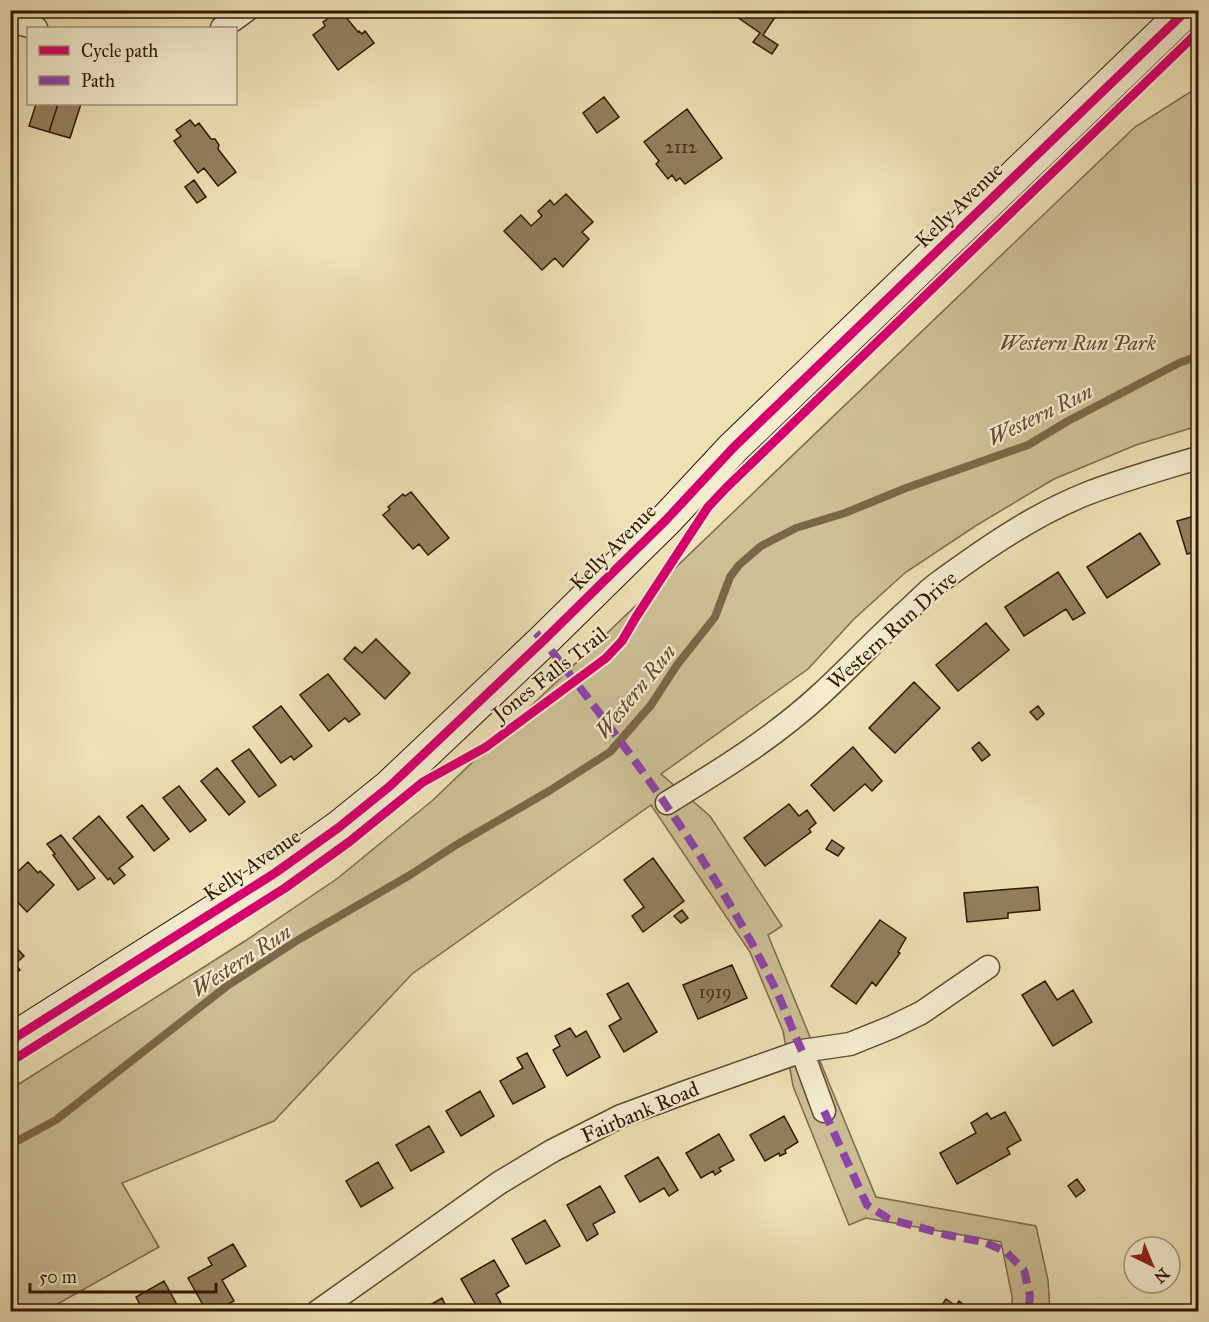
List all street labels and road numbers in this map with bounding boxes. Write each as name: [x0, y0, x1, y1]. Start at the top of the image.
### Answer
street label: Kelly Avenue: [910, 157, 1008, 253]
street label: Kelly Avenue: [564, 498, 662, 596]
street label: Western Run Drive: [822, 565, 962, 695]
street label: Jones Falls Trail: [486, 621, 613, 728]
street label: Kelly Avenue: [198, 823, 306, 907]
street label: Fairbank Road: [577, 1075, 703, 1148]

